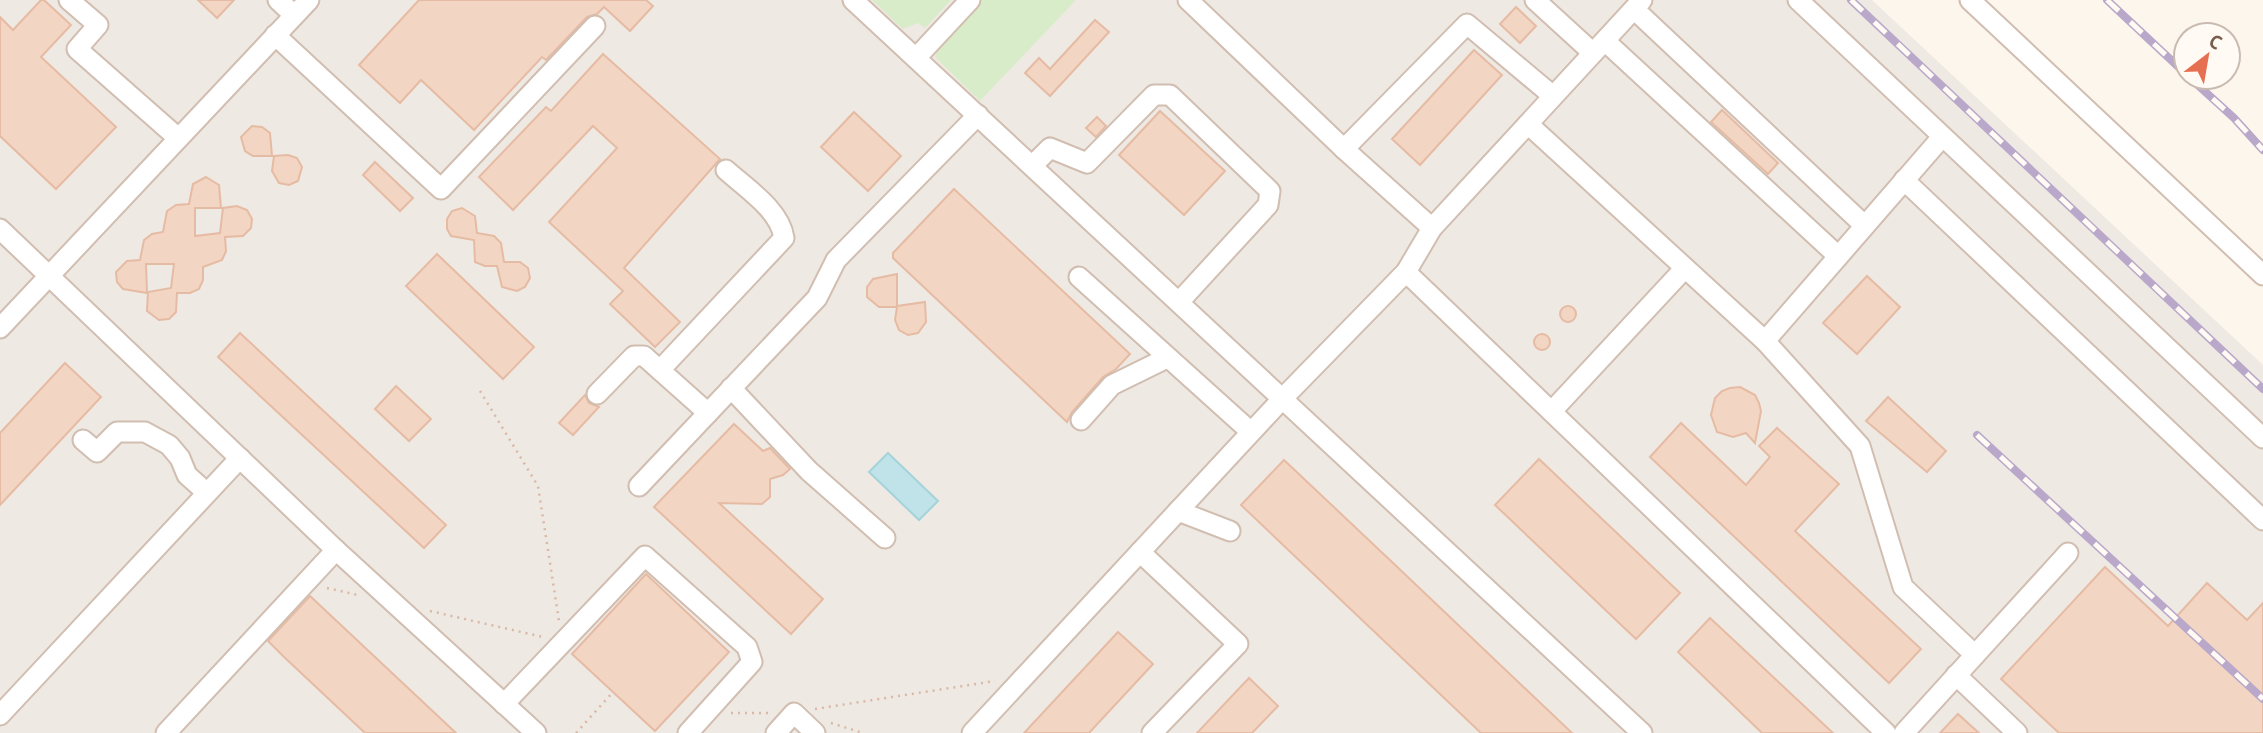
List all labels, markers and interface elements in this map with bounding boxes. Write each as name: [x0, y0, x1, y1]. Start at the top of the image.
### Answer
north arrow: [2172, 21, 2242, 91]
text: С: [2205, 28, 2227, 55]

